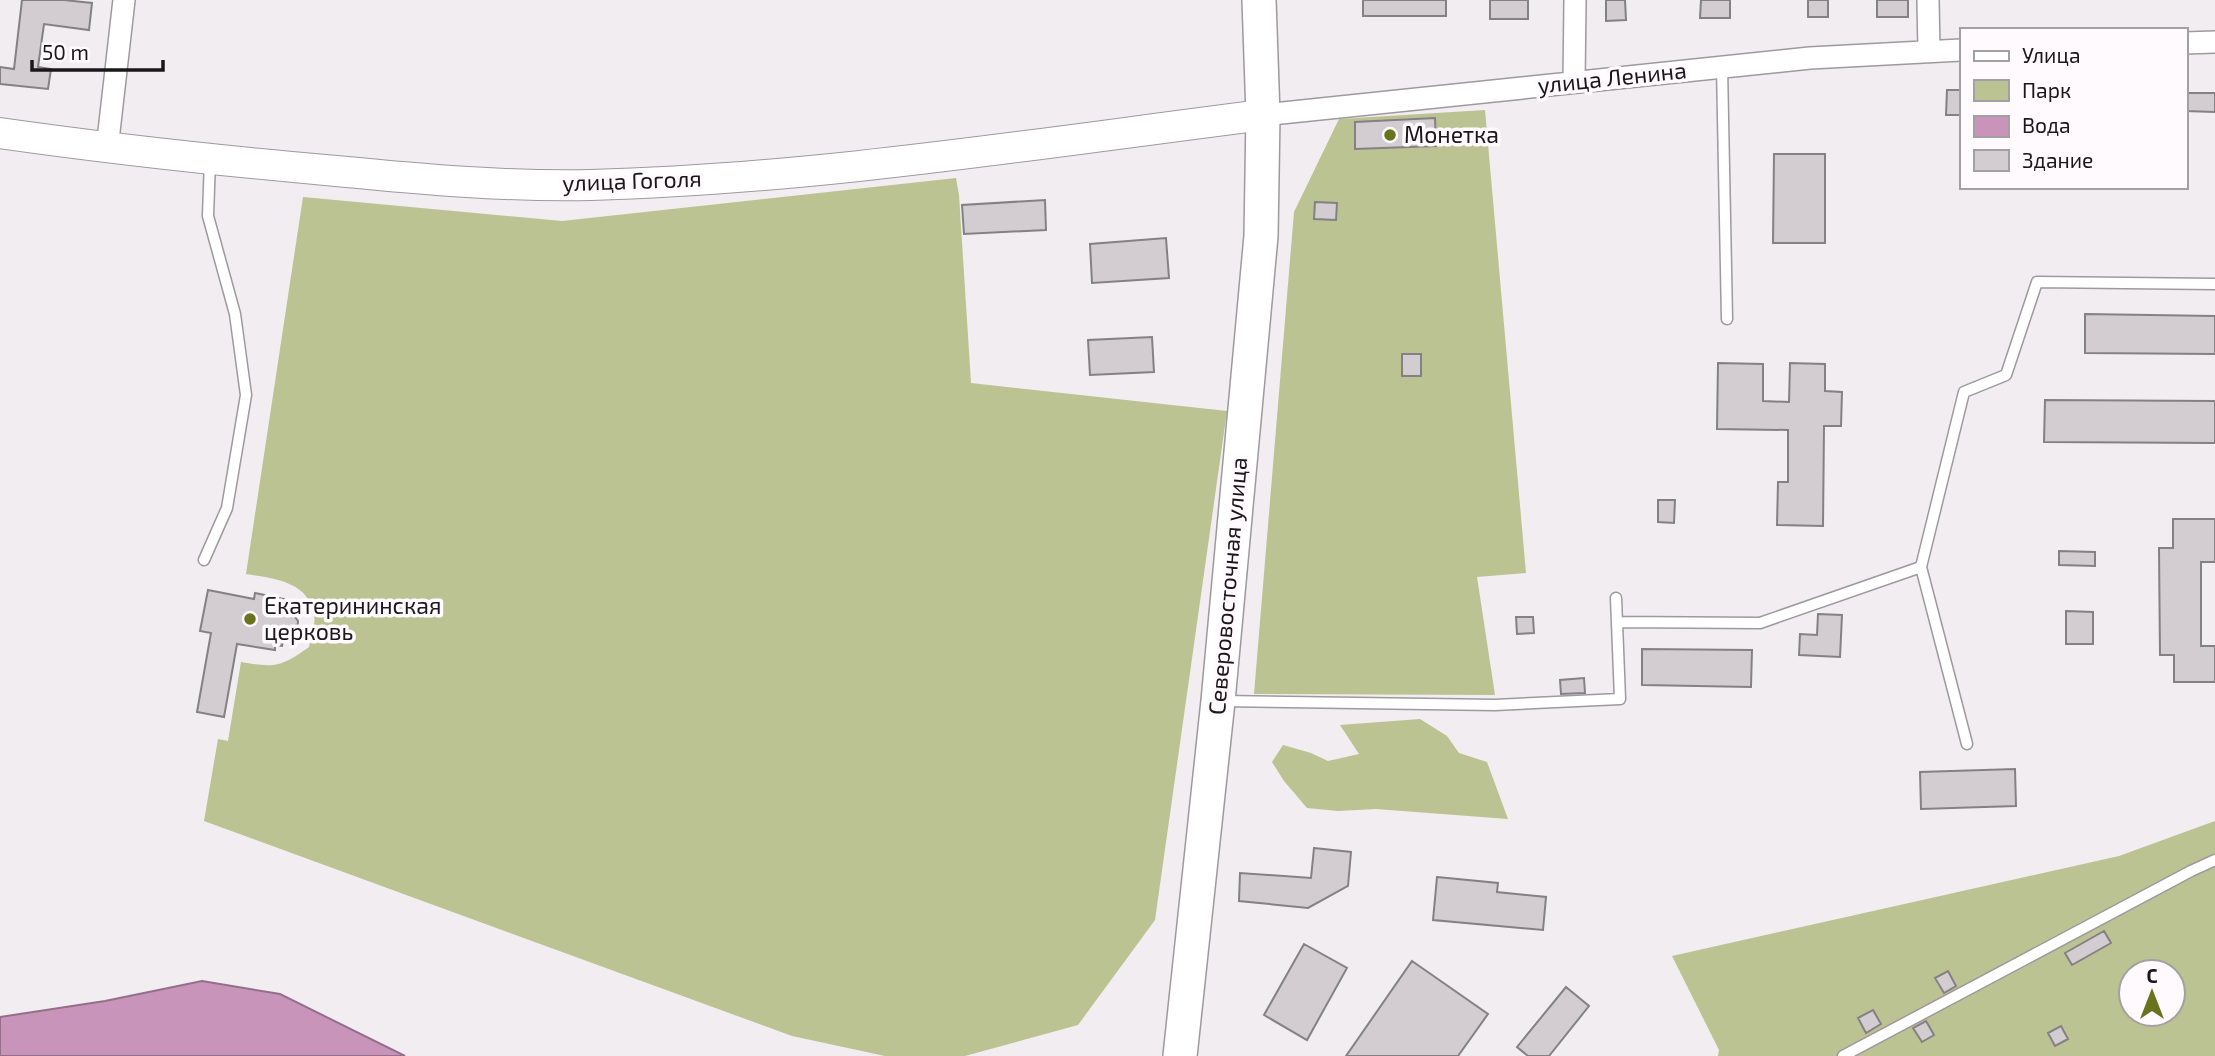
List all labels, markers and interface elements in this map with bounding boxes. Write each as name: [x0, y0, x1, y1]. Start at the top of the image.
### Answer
scale bar: [32, 28, 163, 72]
legend: [1960, 28, 2187, 189]
text: 50 m: [42, 39, 89, 64]
text: Улица: [2022, 42, 2081, 67]
street label: улица Ленина: [1536, 55, 1688, 100]
text: Парк: [2022, 77, 2071, 102]
text: Вода: [2022, 112, 2071, 137]
place label: Монетка: [1404, 120, 1499, 148]
marker: Монетка: [1382, 127, 1398, 143]
text: Здание: [2022, 147, 2093, 172]
street label: улица Гоголя: [562, 164, 702, 197]
street label: Северовосточная улица: [1202, 456, 1253, 716]
place label: Екатерининская церковь: [264, 591, 441, 645]
marker: Екатерининская церковь: [242, 611, 258, 627]
north arrow: [2117, 958, 2187, 1028]
text: С: [2146, 964, 2158, 987]

